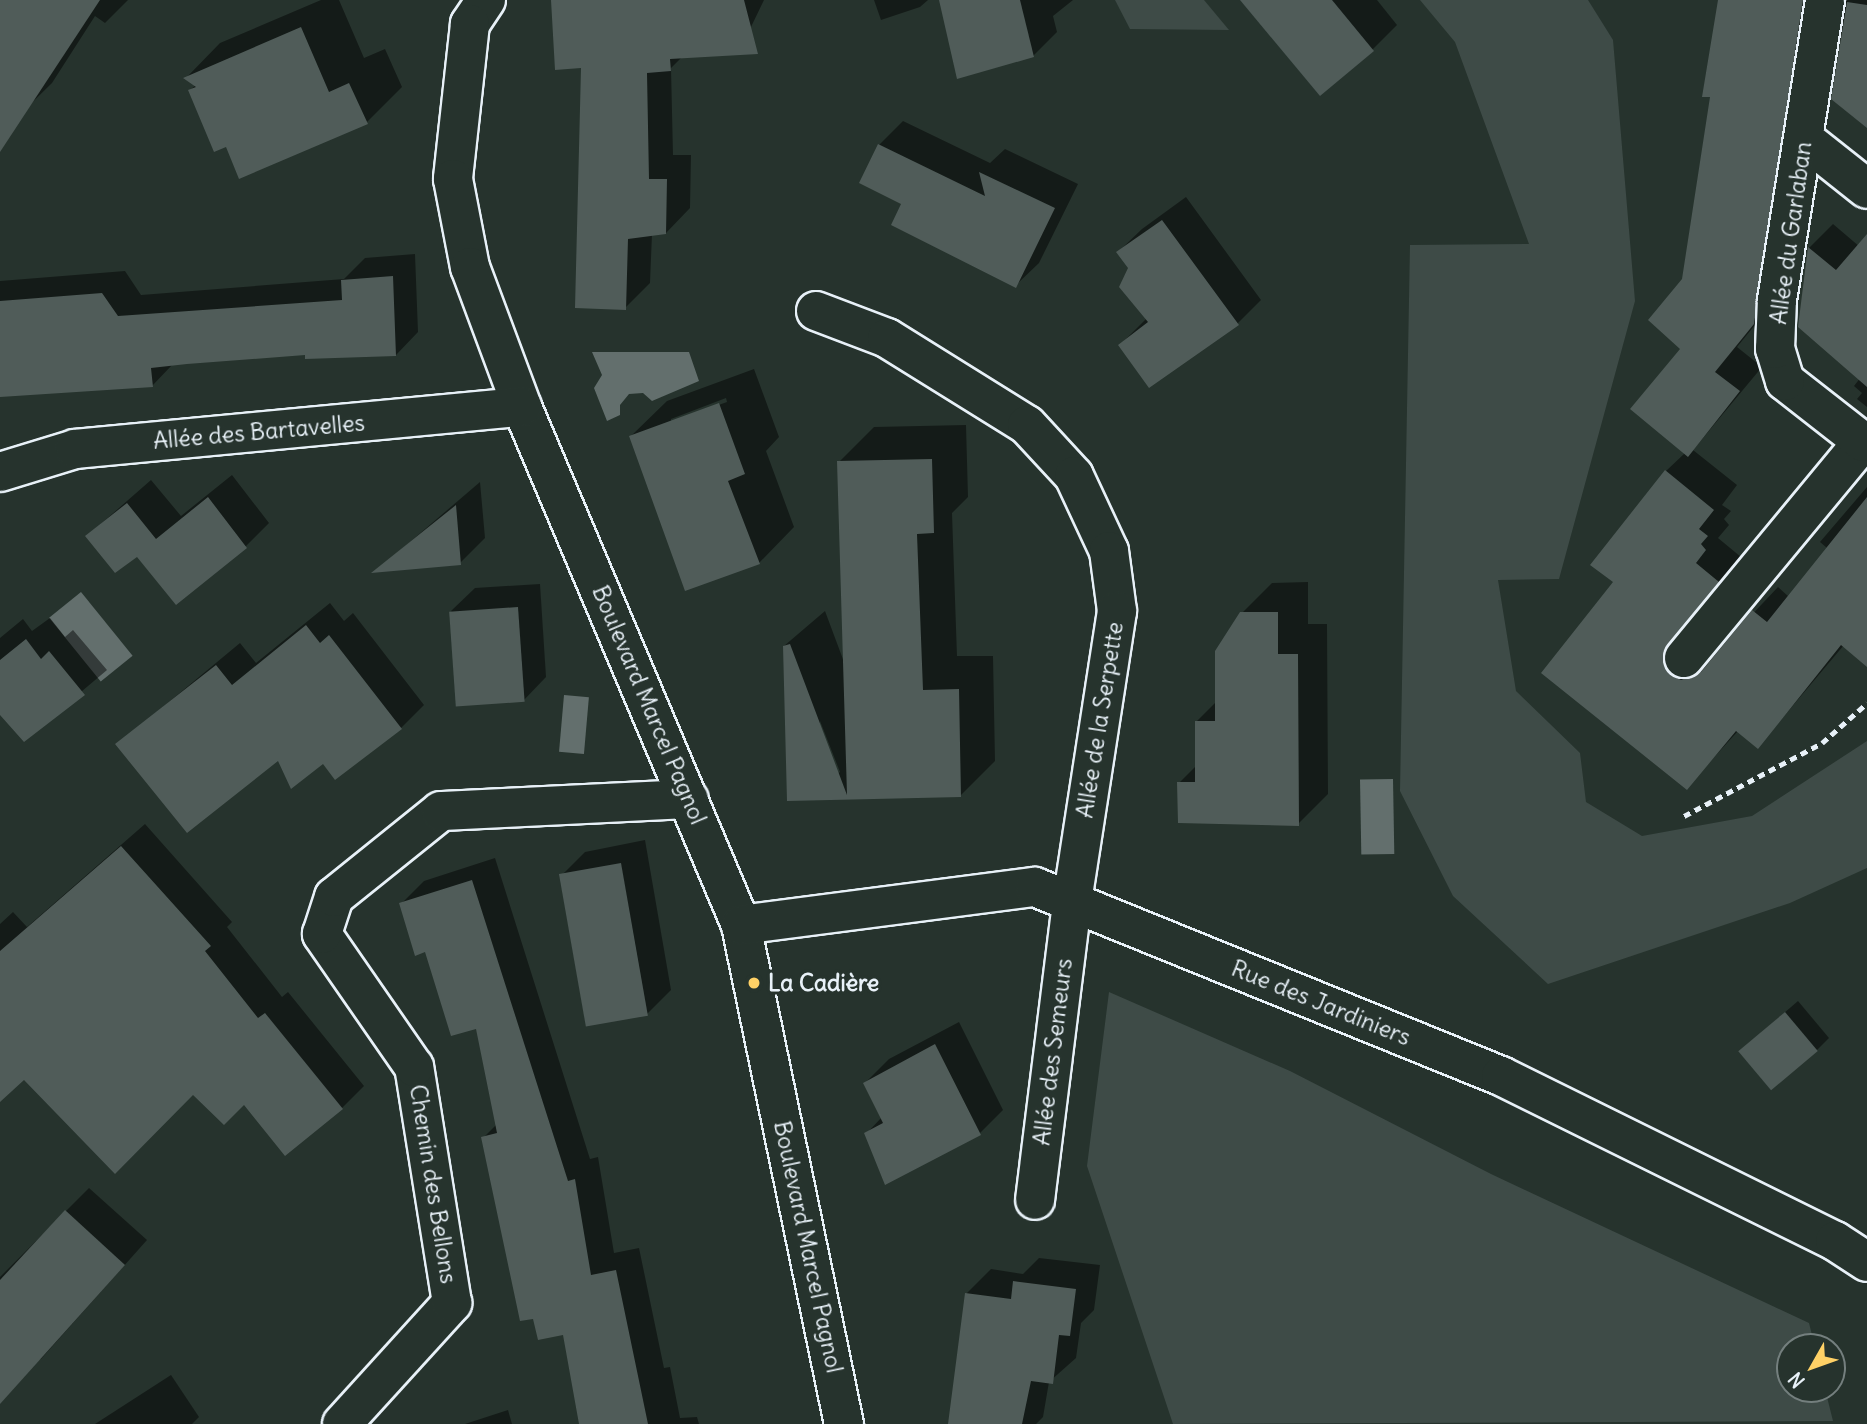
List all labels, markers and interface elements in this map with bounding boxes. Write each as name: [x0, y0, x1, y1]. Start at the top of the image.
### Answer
street label: Allée du Garlaban: [1765, 140, 1817, 326]
street label: Allée des Bartavelles: [152, 409, 366, 455]
street label: Boulevard Marcel Pagnol: [586, 581, 712, 829]
street label: Allée de la Serpette: [1071, 620, 1129, 820]
street label: Rue des Jardiniers: [1227, 954, 1415, 1052]
street label: Allée des Semeurs: [1028, 957, 1078, 1147]
place label: La Cadière: [768, 969, 879, 997]
marker: La Cadière: [746, 975, 762, 991]
street label: Chemin des Bellons: [404, 1083, 462, 1285]
street label: Boulevard Marcel Pagnol: [768, 1118, 848, 1376]
north arrow: [1776, 1333, 1846, 1403]
text: N: [1783, 1367, 1810, 1393]

